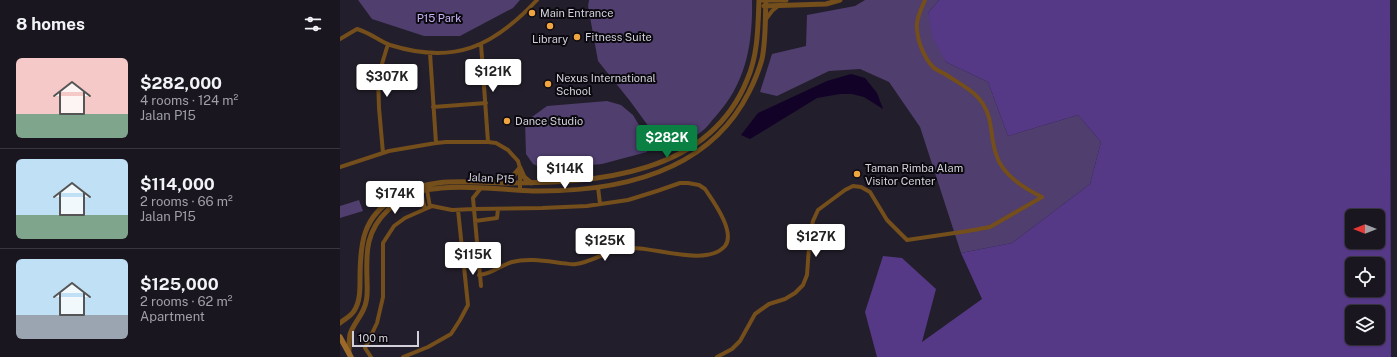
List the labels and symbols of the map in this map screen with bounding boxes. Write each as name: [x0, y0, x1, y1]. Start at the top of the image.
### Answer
place label: Main Entrance: [540, 7, 613, 19]
marker: Main Entrance: [527, 8, 537, 18]
park label: P15 Park: [417, 12, 461, 24]
marker: Library: [545, 21, 555, 31]
place label: Fitness Suite: [585, 31, 652, 43]
marker: Fitness Suite: [572, 32, 582, 42]
place label: Library: [532, 33, 568, 45]
pin: $121K: [465, 59, 521, 93]
pin: $307K: [359, 64, 415, 98]
place label: Nexus International School: [556, 72, 656, 97]
marker: Nexus International School: [543, 79, 553, 89]
place label: Dance Studio: [515, 115, 583, 127]
marker: Dance Studio: [502, 116, 512, 126]
pin: $282K: [639, 125, 695, 159]
pin: $114K: [537, 156, 593, 190]
place label: Taman Rimba Alam Visitor Center: [865, 162, 963, 187]
marker: Taman Rimba Alam Visitor Center: [852, 169, 862, 179]
street label: Jalan P15: [467, 171, 515, 185]
pin: $174K: [367, 181, 423, 215]
north arrow: [1345, 209, 1385, 249]
pin: $127K: [788, 224, 844, 258]
pin: $125K: [577, 228, 633, 262]
pin: $115K: [445, 242, 501, 276]
scale bar: [352, 329, 419, 348]

